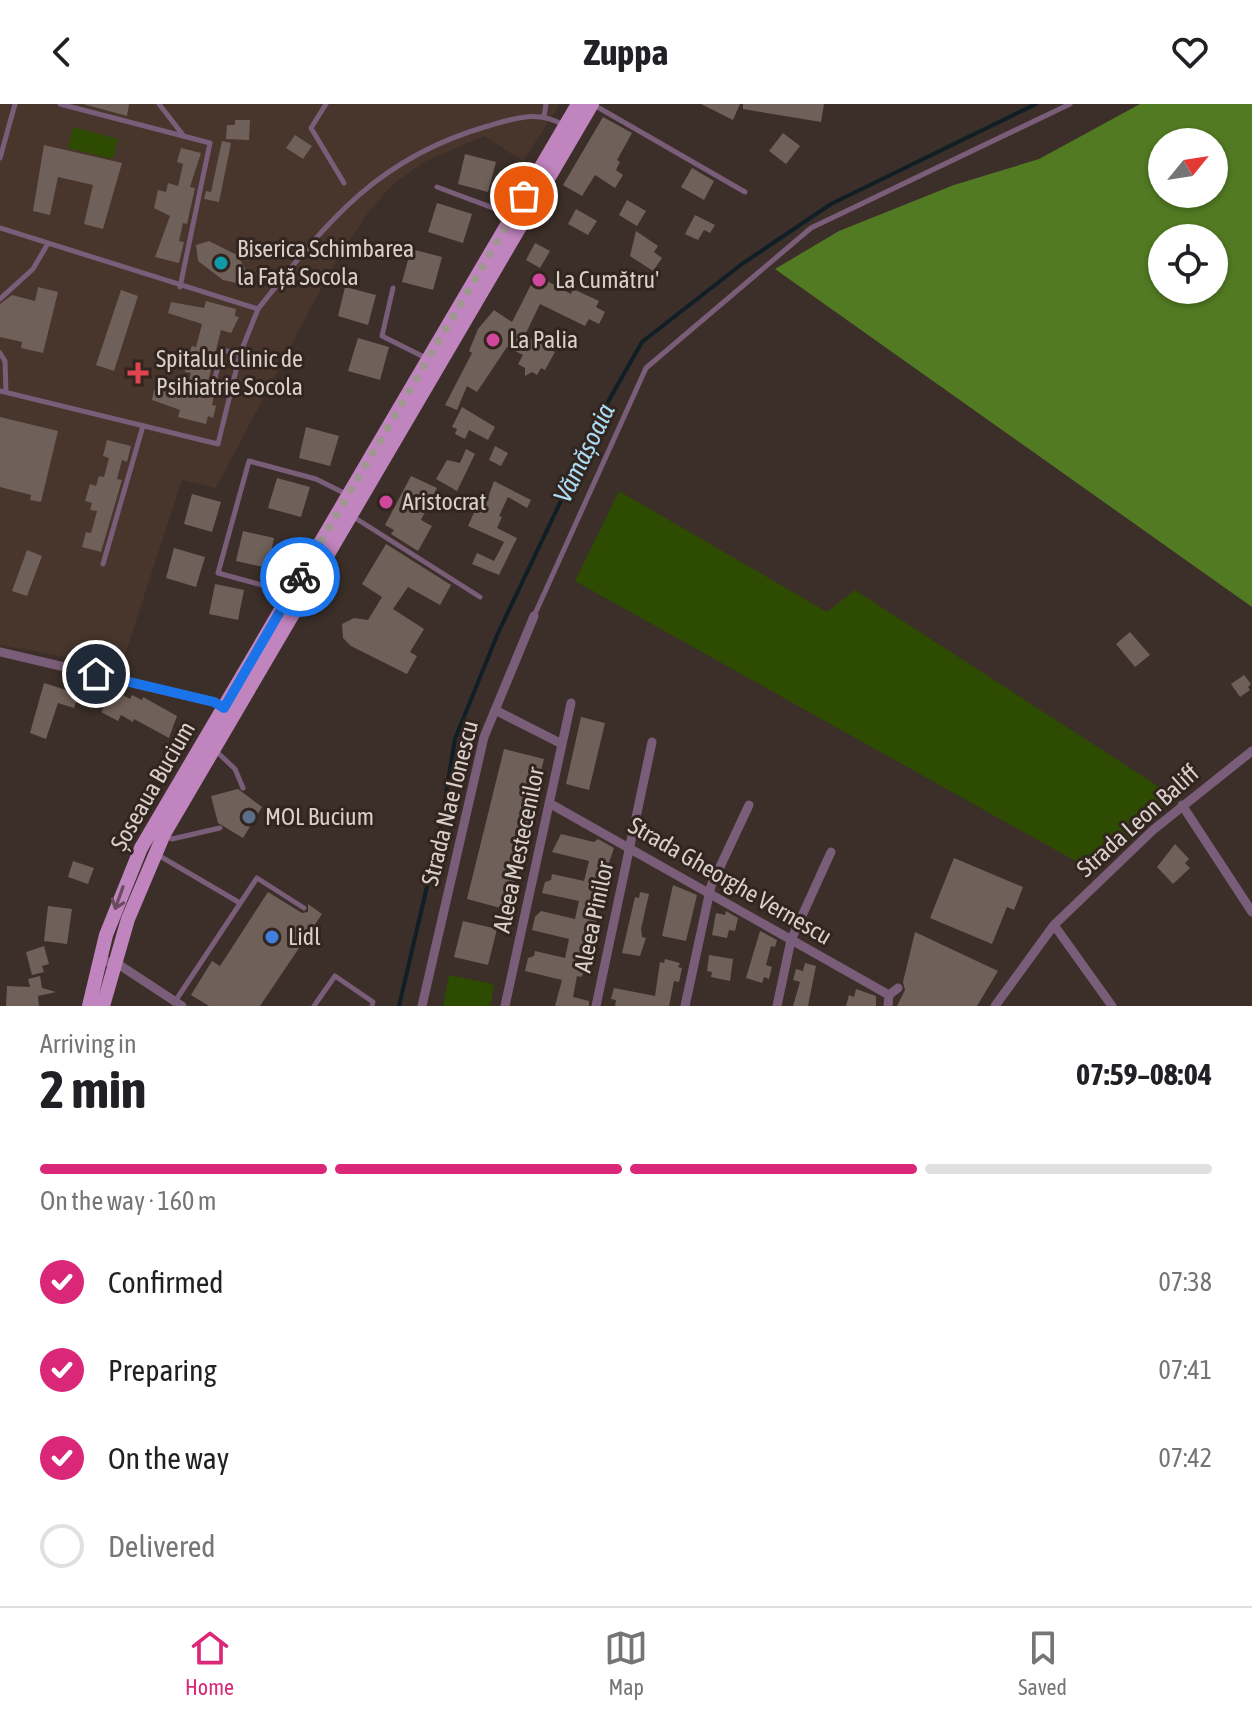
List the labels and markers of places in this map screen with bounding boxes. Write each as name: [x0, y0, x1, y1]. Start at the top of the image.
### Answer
pin: [490, 162, 558, 230]
place label: Biserica Schimbarea la Față Socola: [237, 235, 414, 290]
marker: Biserica Schimbarea la Față Socola: [212, 254, 230, 272]
place label: La Cumătru': [555, 266, 659, 293]
marker: La Cumătru': [530, 271, 548, 289]
place label: La Palia: [509, 326, 578, 353]
marker: La Palia: [484, 331, 502, 349]
place label: Spitalul Clinic de Psihiatrie Socola: [156, 345, 303, 400]
marker: Spitalul Clinic de Psihiatrie Socola: [127, 362, 149, 384]
place label: Aristocrat: [402, 488, 486, 515]
marker: Aristocrat: [377, 493, 395, 511]
pin: [62, 640, 130, 708]
place label: MOL Bucium: [265, 803, 374, 830]
marker: MOL Bucium: [240, 808, 258, 826]
place label: Lidl: [288, 923, 321, 950]
marker: Lidl: [263, 928, 281, 946]

